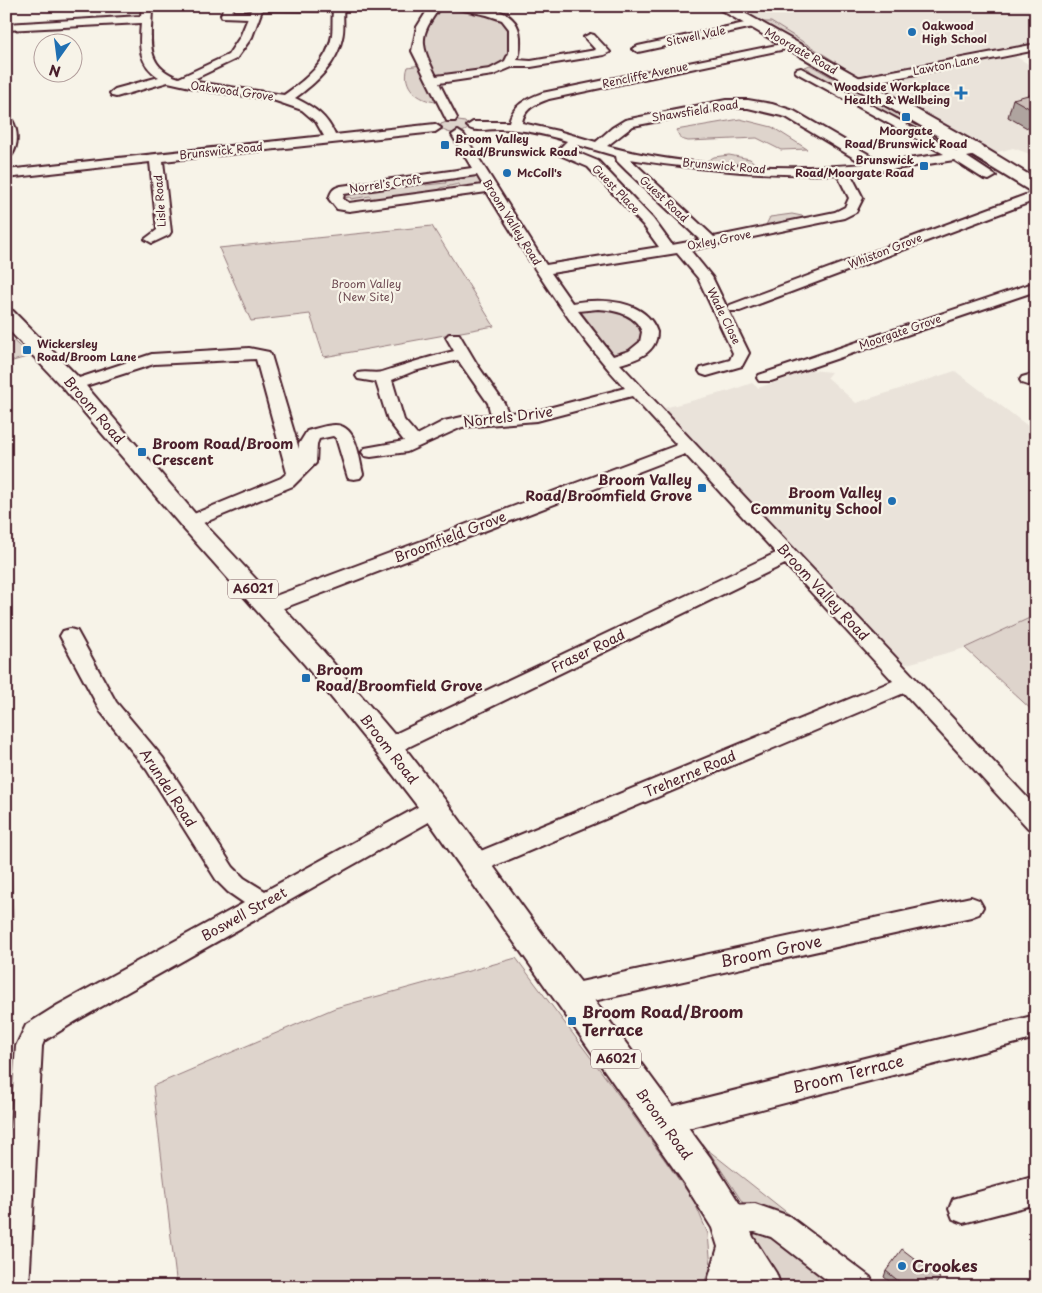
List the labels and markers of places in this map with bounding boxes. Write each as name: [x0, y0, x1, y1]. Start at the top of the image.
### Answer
place label: Oakwood High School: [922, 17, 987, 47]
marker: Oakwood High School: [906, 26, 918, 38]
place label: Woodside Workplace Health & Wellbeing: [834, 78, 950, 108]
marker: Woodside Workplace Health & Wellbeing: [954, 86, 968, 100]
marker: Moorgate Road/Brunswick Road: [900, 111, 912, 123]
place label: Moorgate Road/Brunswick Road: [845, 122, 968, 152]
place label: Broom Valley Road/Brunswick Road: [455, 130, 578, 160]
marker: Broom Valley Road/Brunswick Road: [439, 139, 451, 151]
place label: Brunswick Road/Moorgate Road: [795, 151, 915, 181]
marker: Brunswick Road/Moorgate Road: [918, 160, 930, 172]
place label: McColl's: [517, 164, 562, 181]
marker: McColl's: [501, 167, 513, 179]
place label: Wickersley Road/Broom Lane: [37, 335, 137, 365]
marker: Wickersley Road/Broom Lane: [21, 344, 33, 356]
place label: Broom Road/Broom Crescent: [152, 433, 293, 470]
marker: Broom Road/Broom Crescent: [136, 446, 148, 458]
place label: Broom Valley Road/Broomfield Grove: [525, 469, 692, 506]
marker: Broom Valley Road/Broomfield Grove: [696, 482, 708, 494]
place label: Broom Valley Community School: [751, 482, 882, 519]
marker: Broom Valley Community School: [886, 495, 898, 507]
place label: Broom Road/Broomfield Grove: [316, 659, 483, 696]
marker: Broom Road/Broomfield Grove: [300, 672, 312, 684]
place label: Broom Road/Broom Terrace: [582, 999, 744, 1041]
marker: Broom Road/Broom Terrace: [566, 1015, 578, 1027]
place label: Crookes: [912, 1253, 978, 1277]
marker: Crookes: [896, 1260, 908, 1272]

